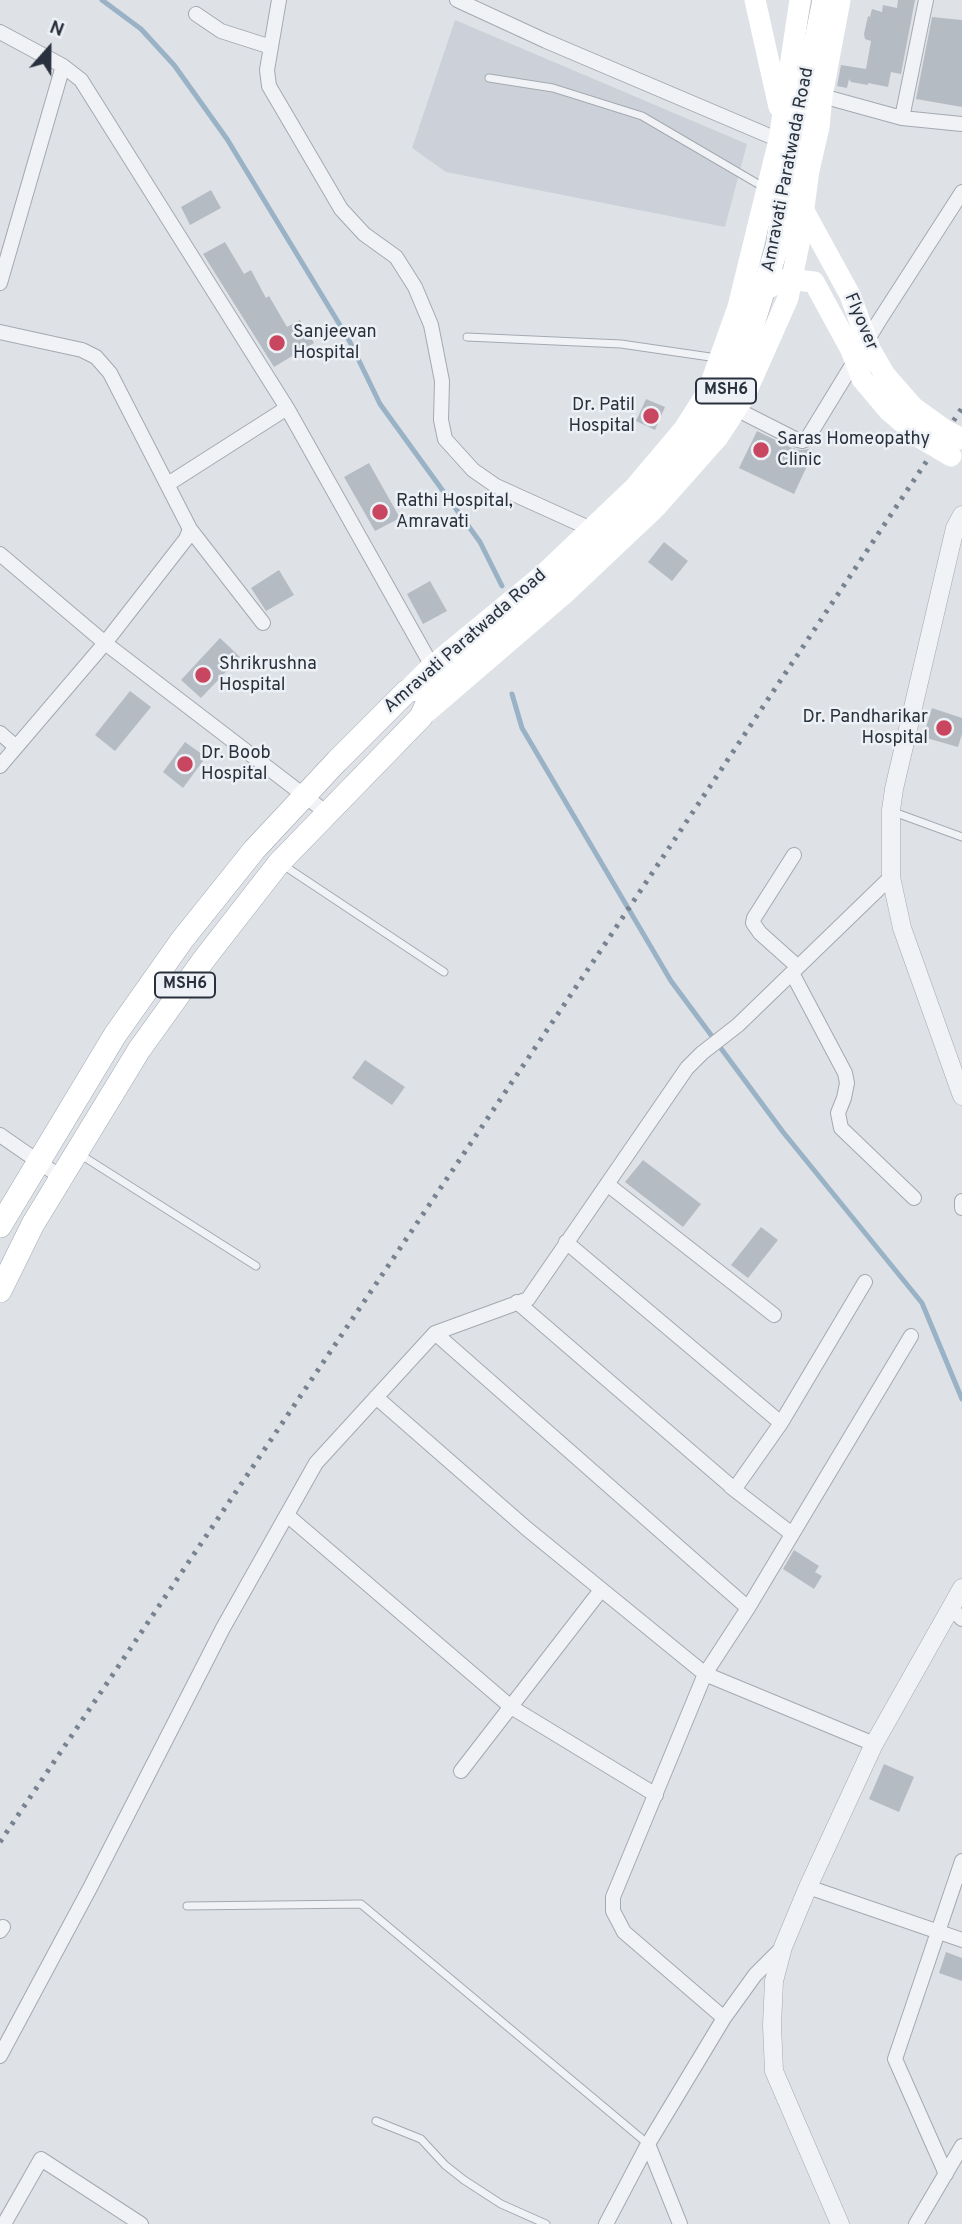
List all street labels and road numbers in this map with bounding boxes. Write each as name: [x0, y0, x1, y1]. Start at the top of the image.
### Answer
street label: Amravati Paratwada Road: [759, 66, 819, 274]
street label: Flyover: [838, 290, 882, 354]
road number: MSH6: [696, 378, 756, 404]
street label: Amravati Paratwada Road: [380, 566, 552, 718]
road number: MSH6: [155, 973, 215, 998]

